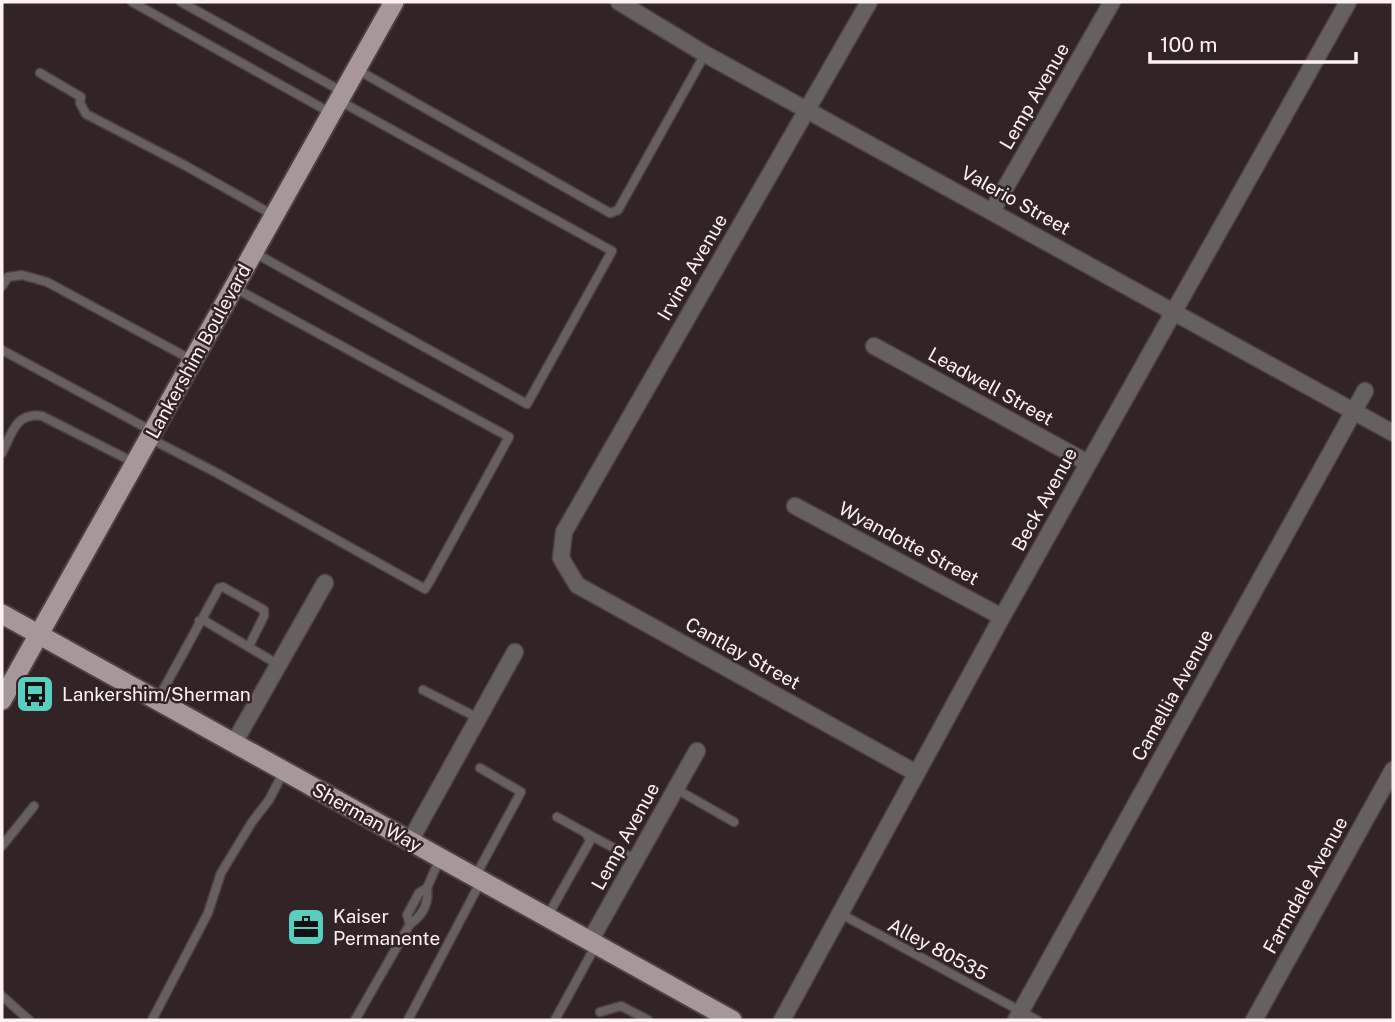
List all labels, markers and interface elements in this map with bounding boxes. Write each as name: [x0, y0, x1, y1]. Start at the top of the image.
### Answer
scale bar: [1150, 21, 1356, 65]
text: 100 m: [1160, 32, 1217, 57]
street label: Lemp Avenue: [995, 39, 1073, 153]
street label: Valerio Street: [958, 161, 1074, 239]
street label: Irvine Avenue: [653, 210, 731, 324]
street label: Lankershim Boulevard: [141, 260, 255, 442]
street label: Leadwell Street: [925, 342, 1057, 430]
street label: Beck Avenue: [1007, 444, 1081, 554]
street label: Wyandotte Street: [835, 497, 983, 589]
street label: Cantlay Street: [682, 612, 804, 694]
street label: Camellia Avenue: [1127, 625, 1217, 765]
bus stop icon: Lankershim/Sherman: [14, 673, 56, 715]
place label: Lankershim/Sherman: [62, 683, 251, 705]
street label: Sherman Way: [308, 778, 426, 856]
street label: Lemp Avenue: [587, 779, 663, 893]
street label: Farmdale Avenue: [1258, 813, 1352, 957]
place label: Kaiser Permanente: [333, 905, 440, 949]
office icon: Kaiser Permanente: [285, 906, 327, 948]
street label: Alley 80535: [884, 914, 992, 984]

